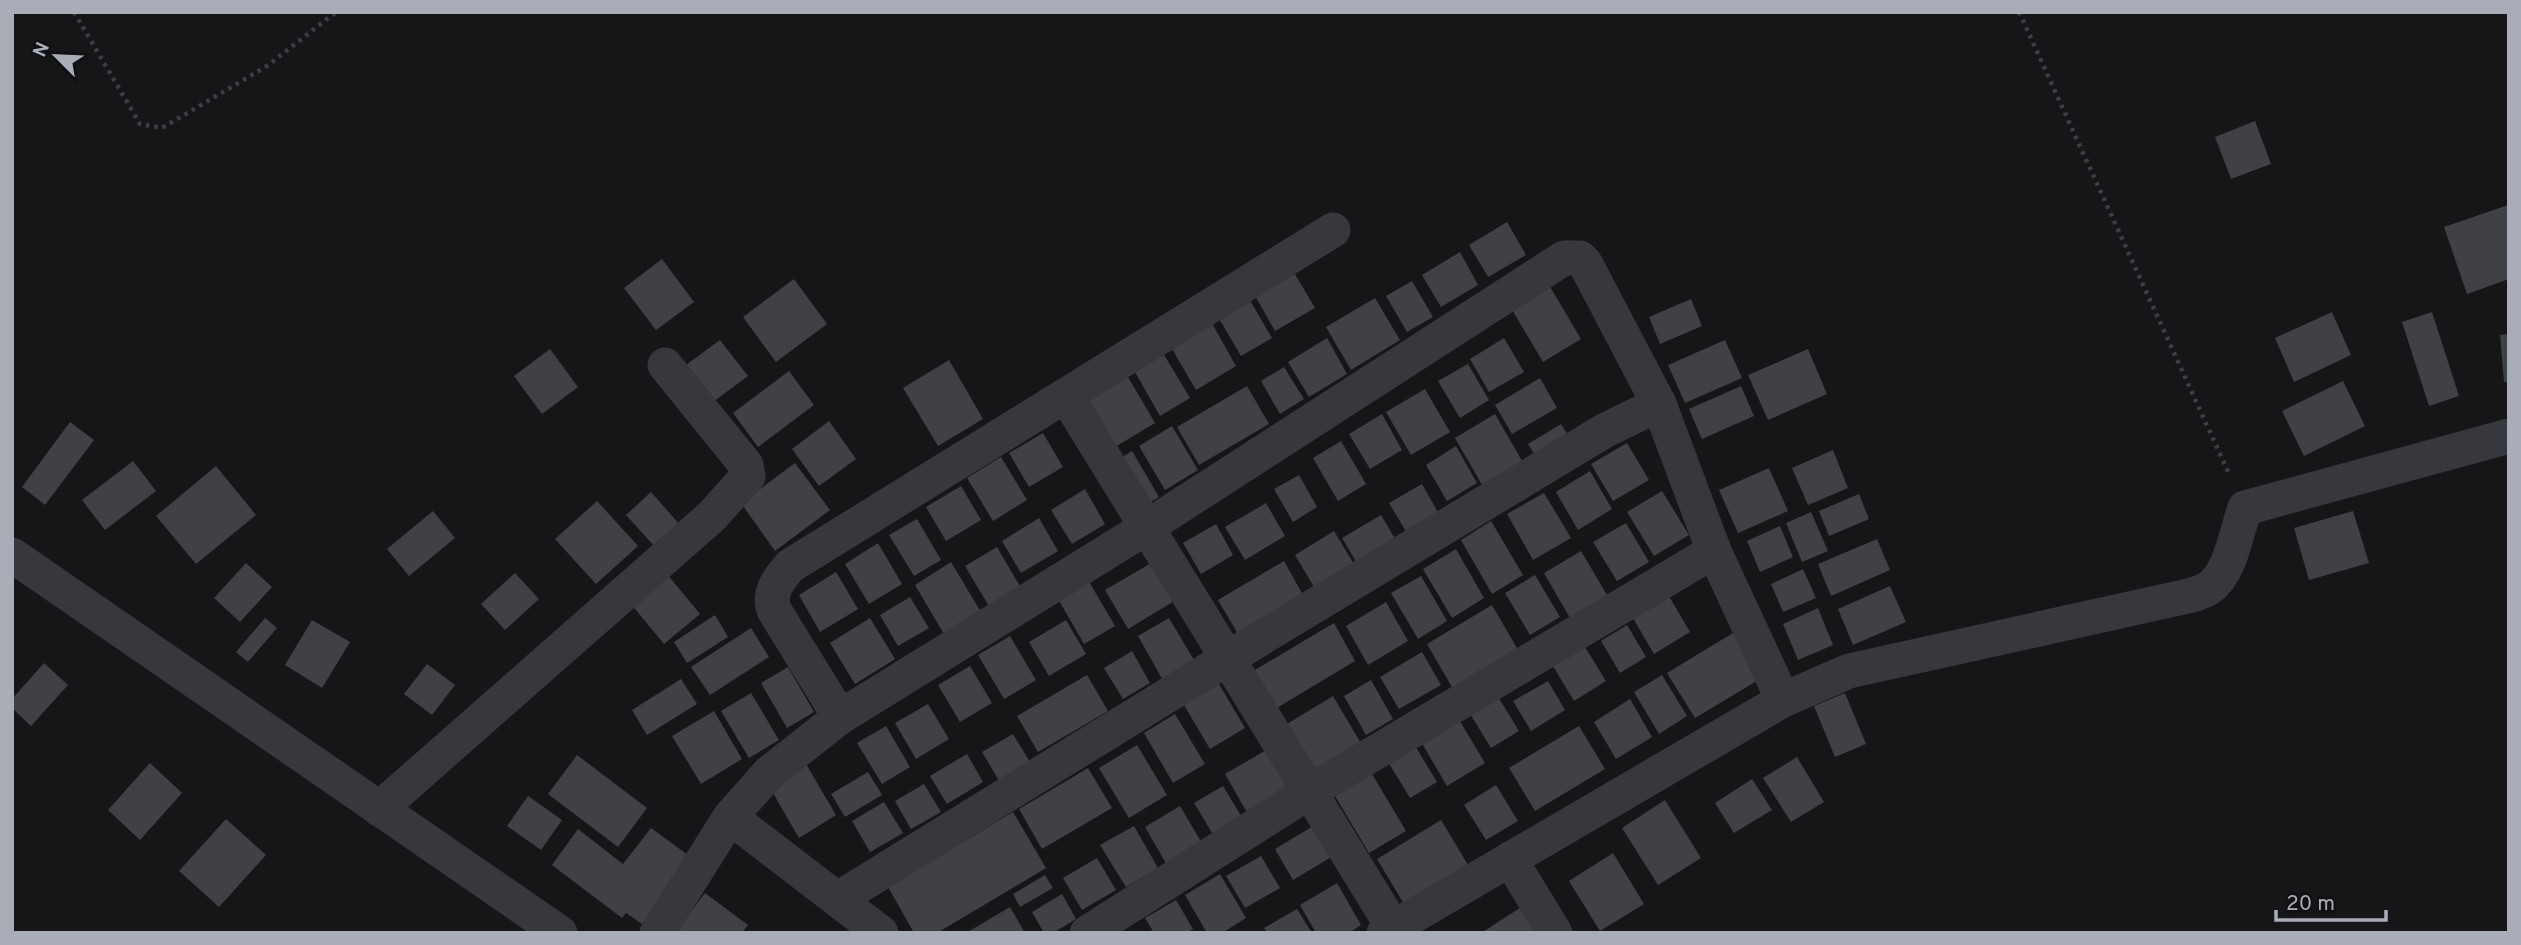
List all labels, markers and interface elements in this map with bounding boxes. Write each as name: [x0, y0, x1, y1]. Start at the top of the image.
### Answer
north arrow: [21, 21, 91, 91]
text: N: [29, 39, 56, 61]
scale bar: [2276, 878, 2386, 922]
text: 20 m: [2286, 891, 2335, 918]

